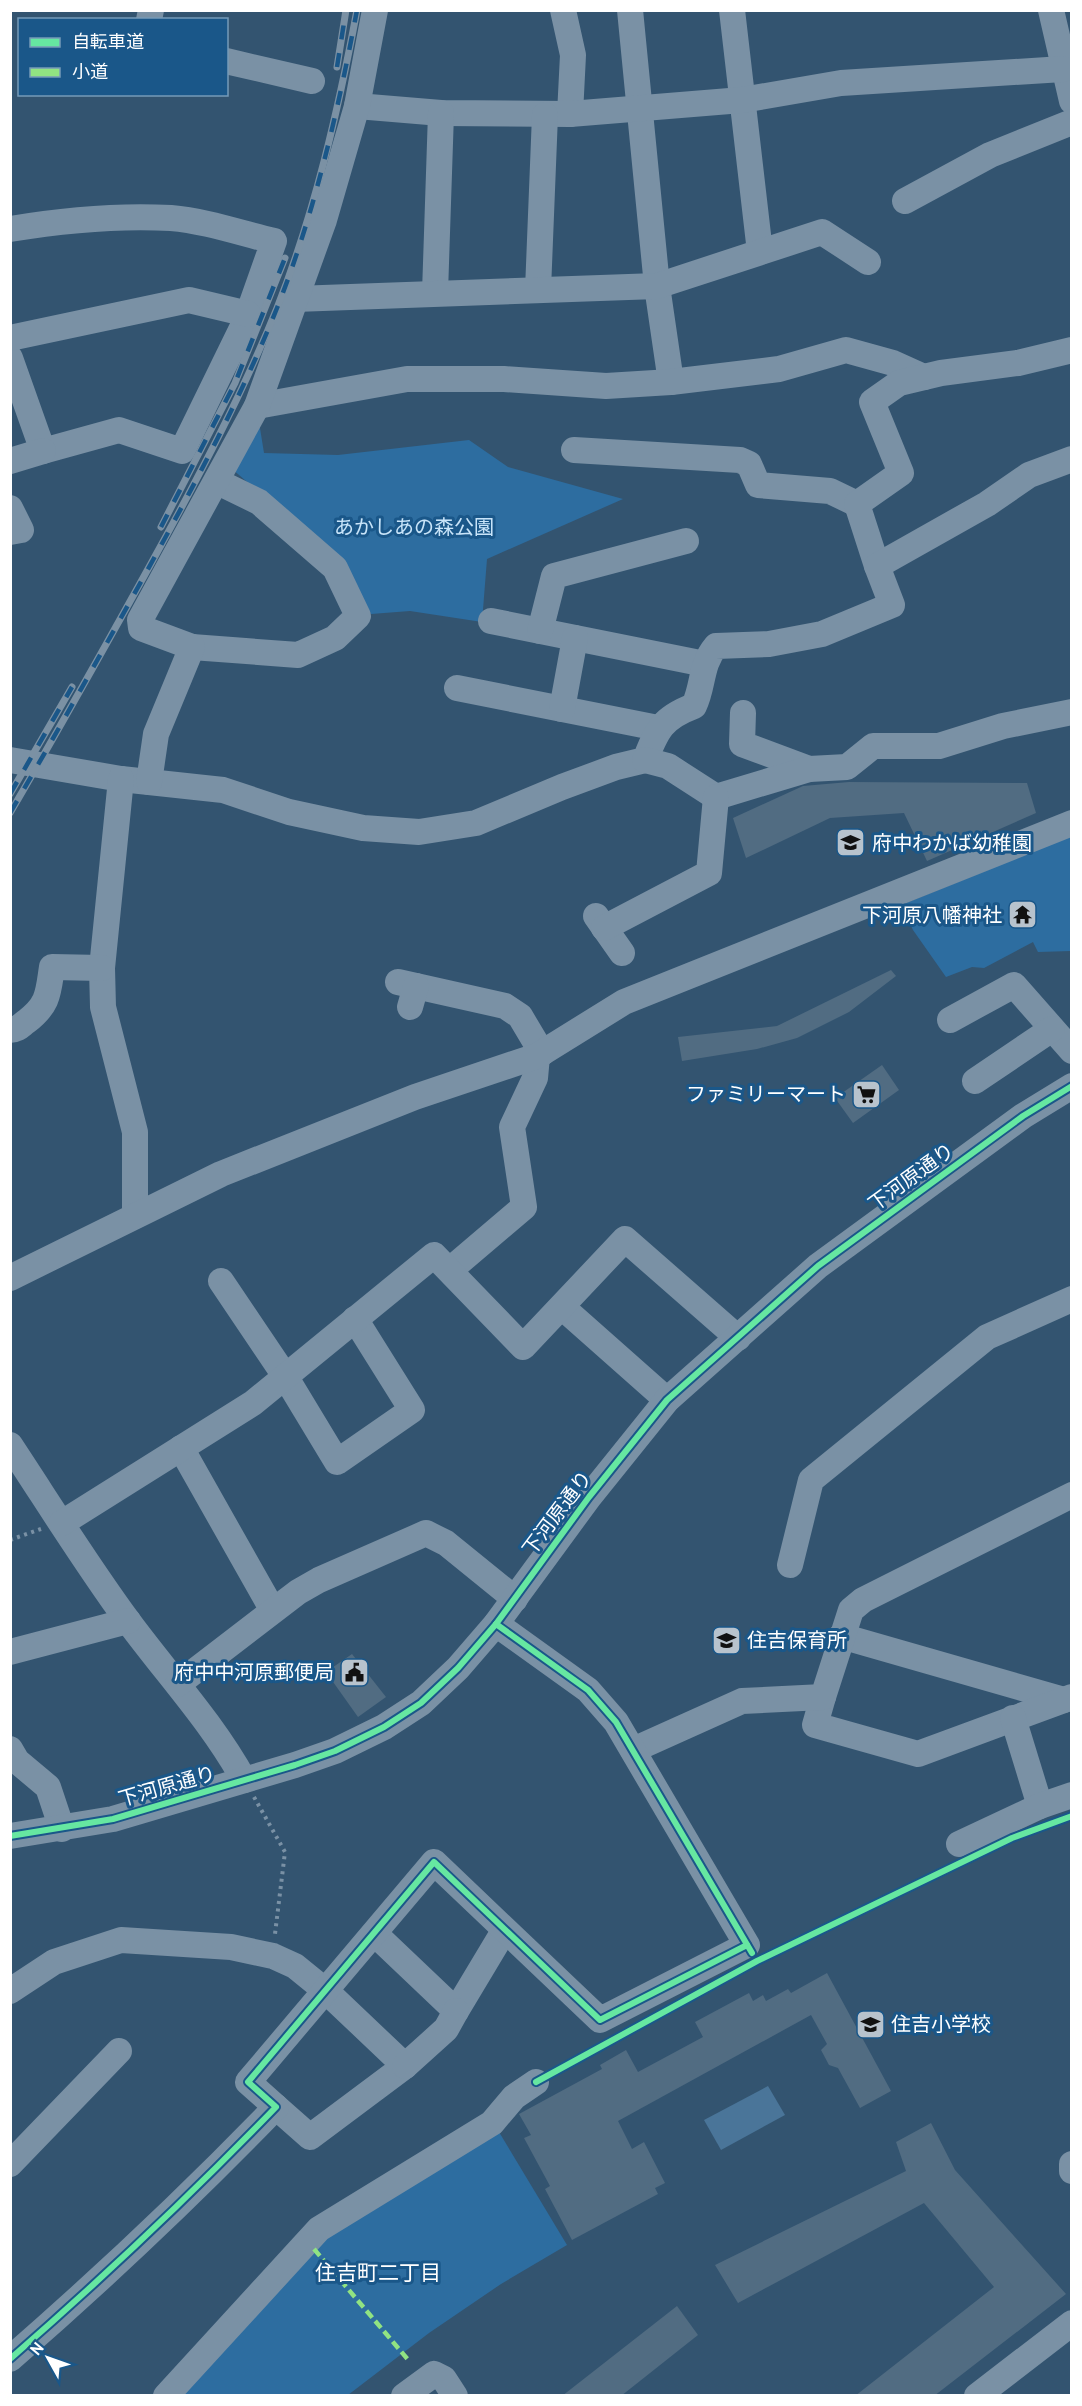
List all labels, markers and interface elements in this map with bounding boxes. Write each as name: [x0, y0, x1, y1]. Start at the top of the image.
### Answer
legend: [18, 18, 228, 96]
text: 自転車道: [72, 30, 144, 53]
text: 小道: [72, 60, 108, 83]
park label: あかしあの森公園: [334, 514, 494, 540]
school or university icon: 府中わかば幼稚園: [835, 827, 867, 859]
place label: 府中わかば幼稚園: [872, 830, 1032, 856]
temple icon: 下河原八幡神社: [1007, 899, 1039, 931]
place label: 下河原八幡神社: [862, 902, 1002, 928]
supermarket icon: ファミリーマート: [851, 1078, 883, 1110]
place label: ファミリーマート: [686, 1081, 846, 1107]
street label: 下河原通り: [863, 1137, 959, 1217]
street label: 下河原通り: [517, 1465, 597, 1561]
school or university icon: 住吉保育所: [710, 1624, 742, 1656]
place label: 住吉保育所: [747, 1627, 847, 1653]
public building icon: 府中中河原郵便局: [339, 1656, 371, 1688]
place label: 府中中河原郵便局: [174, 1659, 334, 1685]
street label: 下河原通り: [115, 1760, 219, 1812]
school or university icon: 住吉小学校: [854, 2008, 886, 2040]
place label: 住吉小学校: [891, 2011, 991, 2037]
district label: 住吉町二丁目: [315, 2259, 441, 2286]
north arrow: [18, 2328, 78, 2388]
text: N: [25, 2338, 48, 2359]

